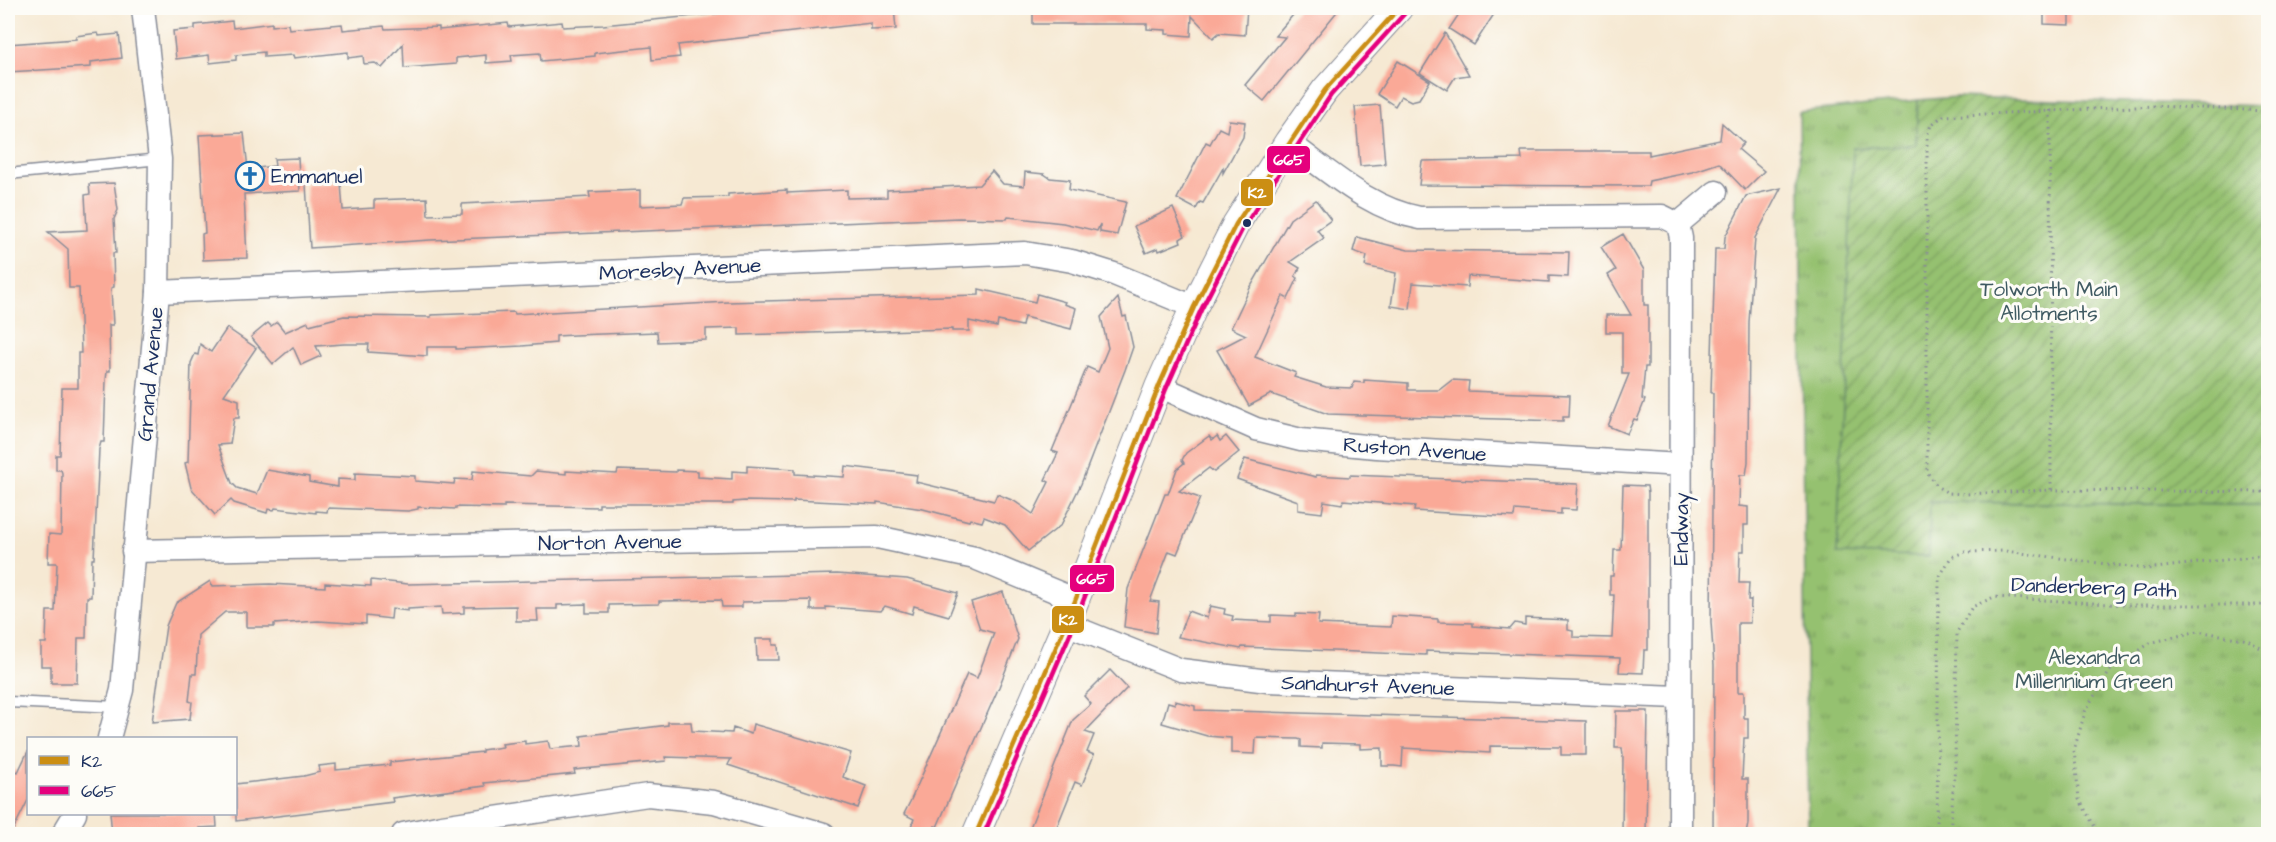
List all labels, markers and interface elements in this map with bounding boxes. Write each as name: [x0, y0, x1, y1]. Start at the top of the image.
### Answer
line badge: 665: [1266, 145, 1311, 174]
text: 665: [1273, 149, 1305, 171]
church icon: Emmanuel: [234, 160, 266, 192]
place label: Emmanuel: [271, 162, 363, 191]
line badge: K2: [1240, 178, 1274, 207]
text: K2: [1248, 182, 1267, 204]
unlabelled marker: [1241, 217, 1253, 229]
street label: Moresby Avenue: [598, 251, 762, 290]
park label: Tolworth Main Allotments: [1980, 275, 2118, 328]
street label: Grand Avenue: [130, 306, 171, 442]
street label: Ruston Avenue: [1342, 430, 1488, 469]
street label: Endway: [1667, 492, 1698, 565]
street label: Norton Avenue: [538, 527, 682, 558]
line badge: 665: [1069, 564, 1115, 593]
text: 665: [1076, 568, 1108, 590]
street label: Danderberg Path: [2011, 570, 2178, 607]
line badge: K2: [1051, 605, 1085, 634]
text: K2: [1059, 609, 1078, 631]
park label: Alexandra Millennium Green: [2015, 643, 2173, 696]
street label: Sandhurst Avenue: [1281, 668, 1455, 703]
legend: [27, 737, 237, 815]
text: K2: [81, 749, 103, 774]
text: 665: [81, 779, 117, 804]

